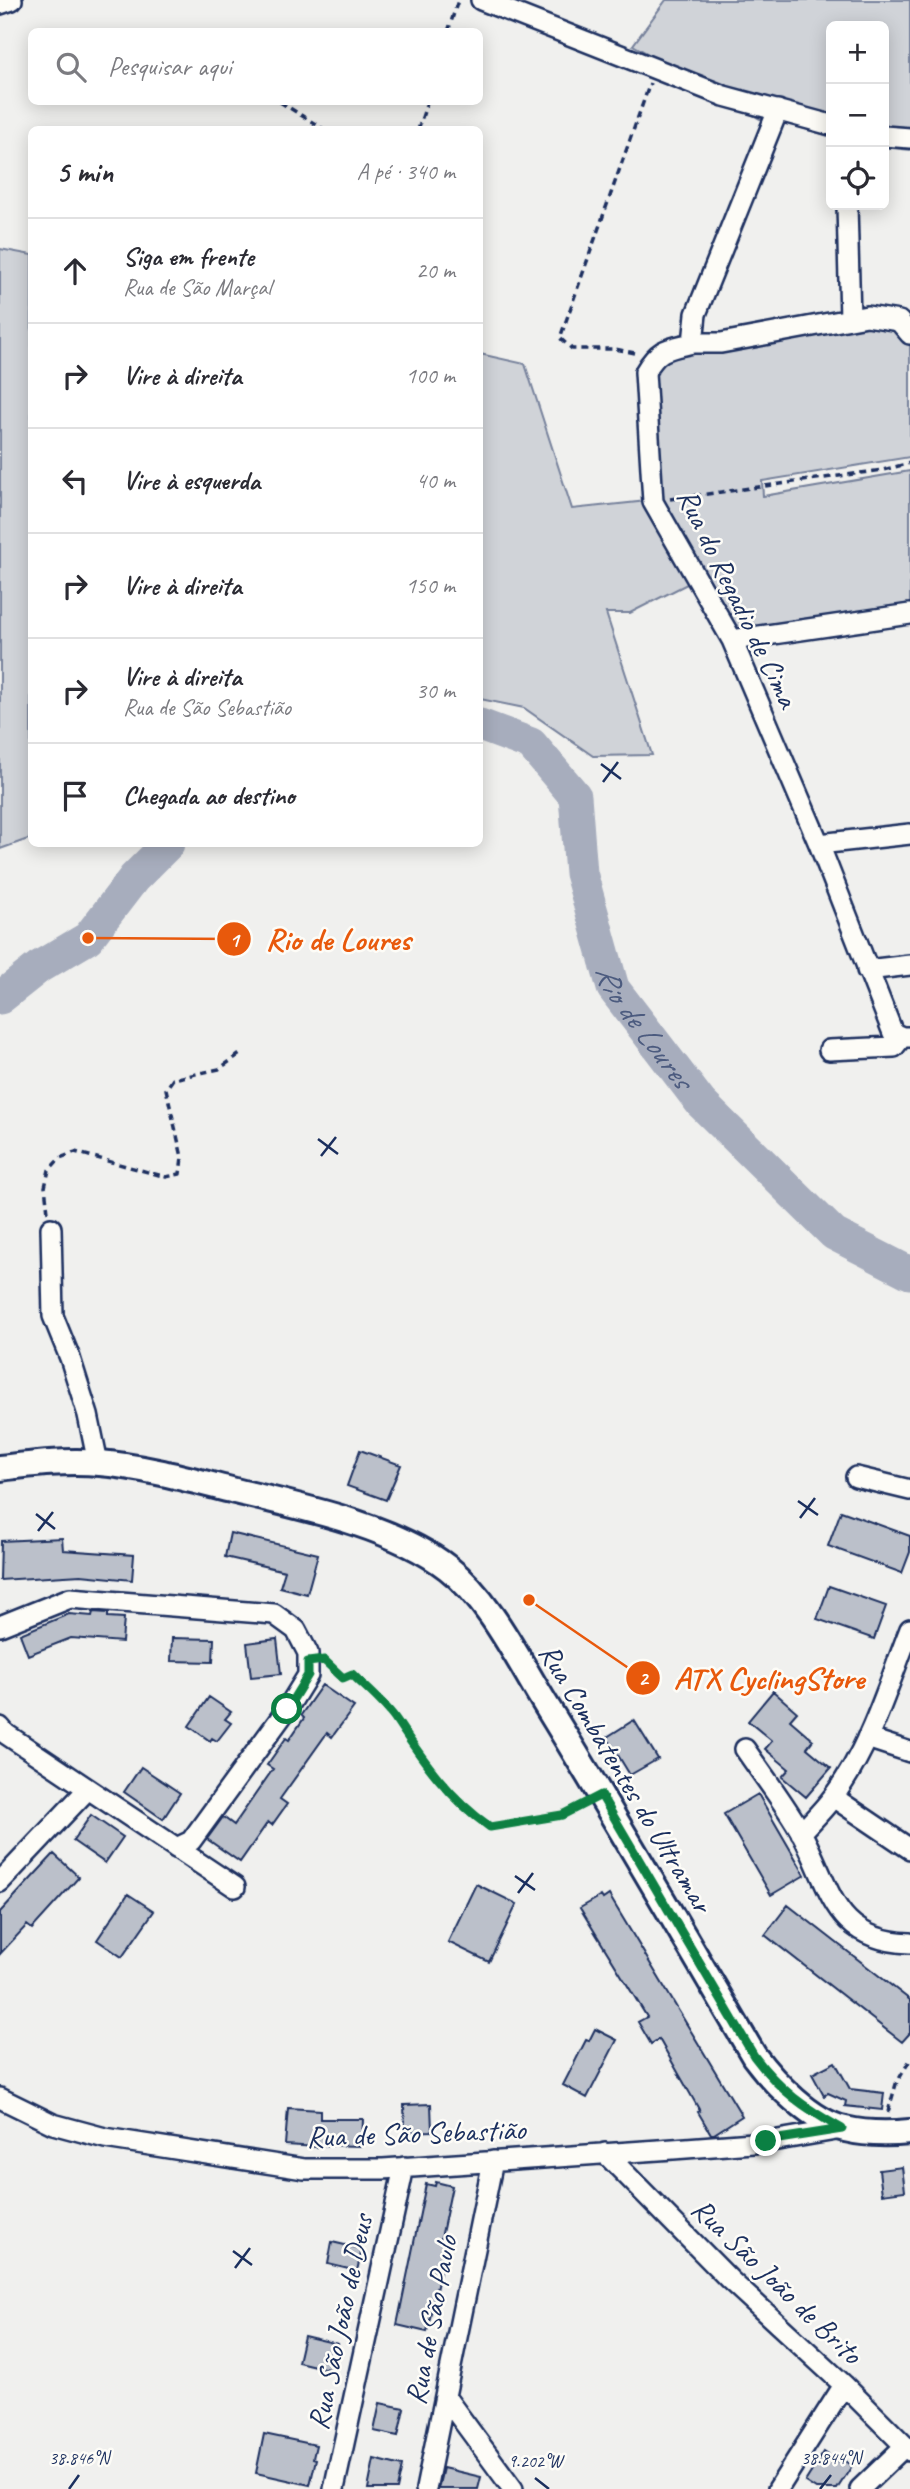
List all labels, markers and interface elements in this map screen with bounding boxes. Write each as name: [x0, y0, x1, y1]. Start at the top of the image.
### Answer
map controls: [826, 21, 889, 210]
button: +: [826, 21, 889, 84]
search box: [28, 28, 483, 105]
icon: search: [52, 48, 90, 86]
text: Pesquisar aqui: [108, 50, 232, 83]
button: −: [826, 84, 889, 147]
button: locate: [826, 147, 889, 210]
text: 5 min: [56, 153, 113, 191]
text: A pé · 340 m: [357, 157, 455, 186]
text: Siga em frente: [123, 240, 254, 273]
icon: ahead: [56, 252, 94, 290]
text: 20 m: [416, 256, 455, 285]
text: Rua de São Marçal: [123, 273, 271, 302]
icon: right: [56, 357, 94, 395]
text: Vire à direita: [123, 359, 242, 392]
text: 100 m: [406, 361, 455, 390]
icon: left: [56, 462, 94, 500]
text: Vire à esquerda: [123, 464, 260, 497]
text: 40 m: [416, 466, 455, 495]
street label: Rua do Regadio de Cima: [669, 482, 808, 715]
icon: right: [56, 567, 94, 605]
text: Vire à direita: [123, 569, 242, 602]
text: 150 m: [406, 571, 455, 600]
text: Vire à direita: [123, 660, 242, 693]
icon: right: [56, 672, 94, 710]
text: 30 m: [416, 676, 455, 705]
text: Rua de São Sebastião: [123, 693, 291, 722]
icon: arrive: [56, 777, 94, 815]
text: Chegada ao destino: [123, 779, 295, 812]
callout: Rio de Loures: [217, 913, 424, 966]
text: Rio de Loures: [266, 919, 413, 960]
text: 1: [229, 927, 241, 953]
water label: Rio de Loures: [587, 961, 705, 1100]
street label: Rua Combatentes do Ultramar: [531, 1636, 723, 1921]
callout: ATX CyclingStore: [625, 1651, 878, 1704]
text: ATX CyclingStore: [674, 1658, 867, 1699]
text: 2: [638, 1665, 650, 1691]
route start: [271, 1693, 302, 1724]
street label: Rua de São Sebastião: [306, 2110, 528, 2156]
route end: [750, 2125, 781, 2156]
street label: Rua São João de Brito: [684, 2190, 871, 2373]
street label: Rua São João de Deus: [299, 2208, 382, 2433]
street label: Rua de São Paulo: [396, 2231, 466, 2408]
text: 38.846°N: [49, 2447, 112, 2469]
text: 38.844°N: [801, 2447, 864, 2469]
text: 9.202°W: [508, 2450, 565, 2472]

